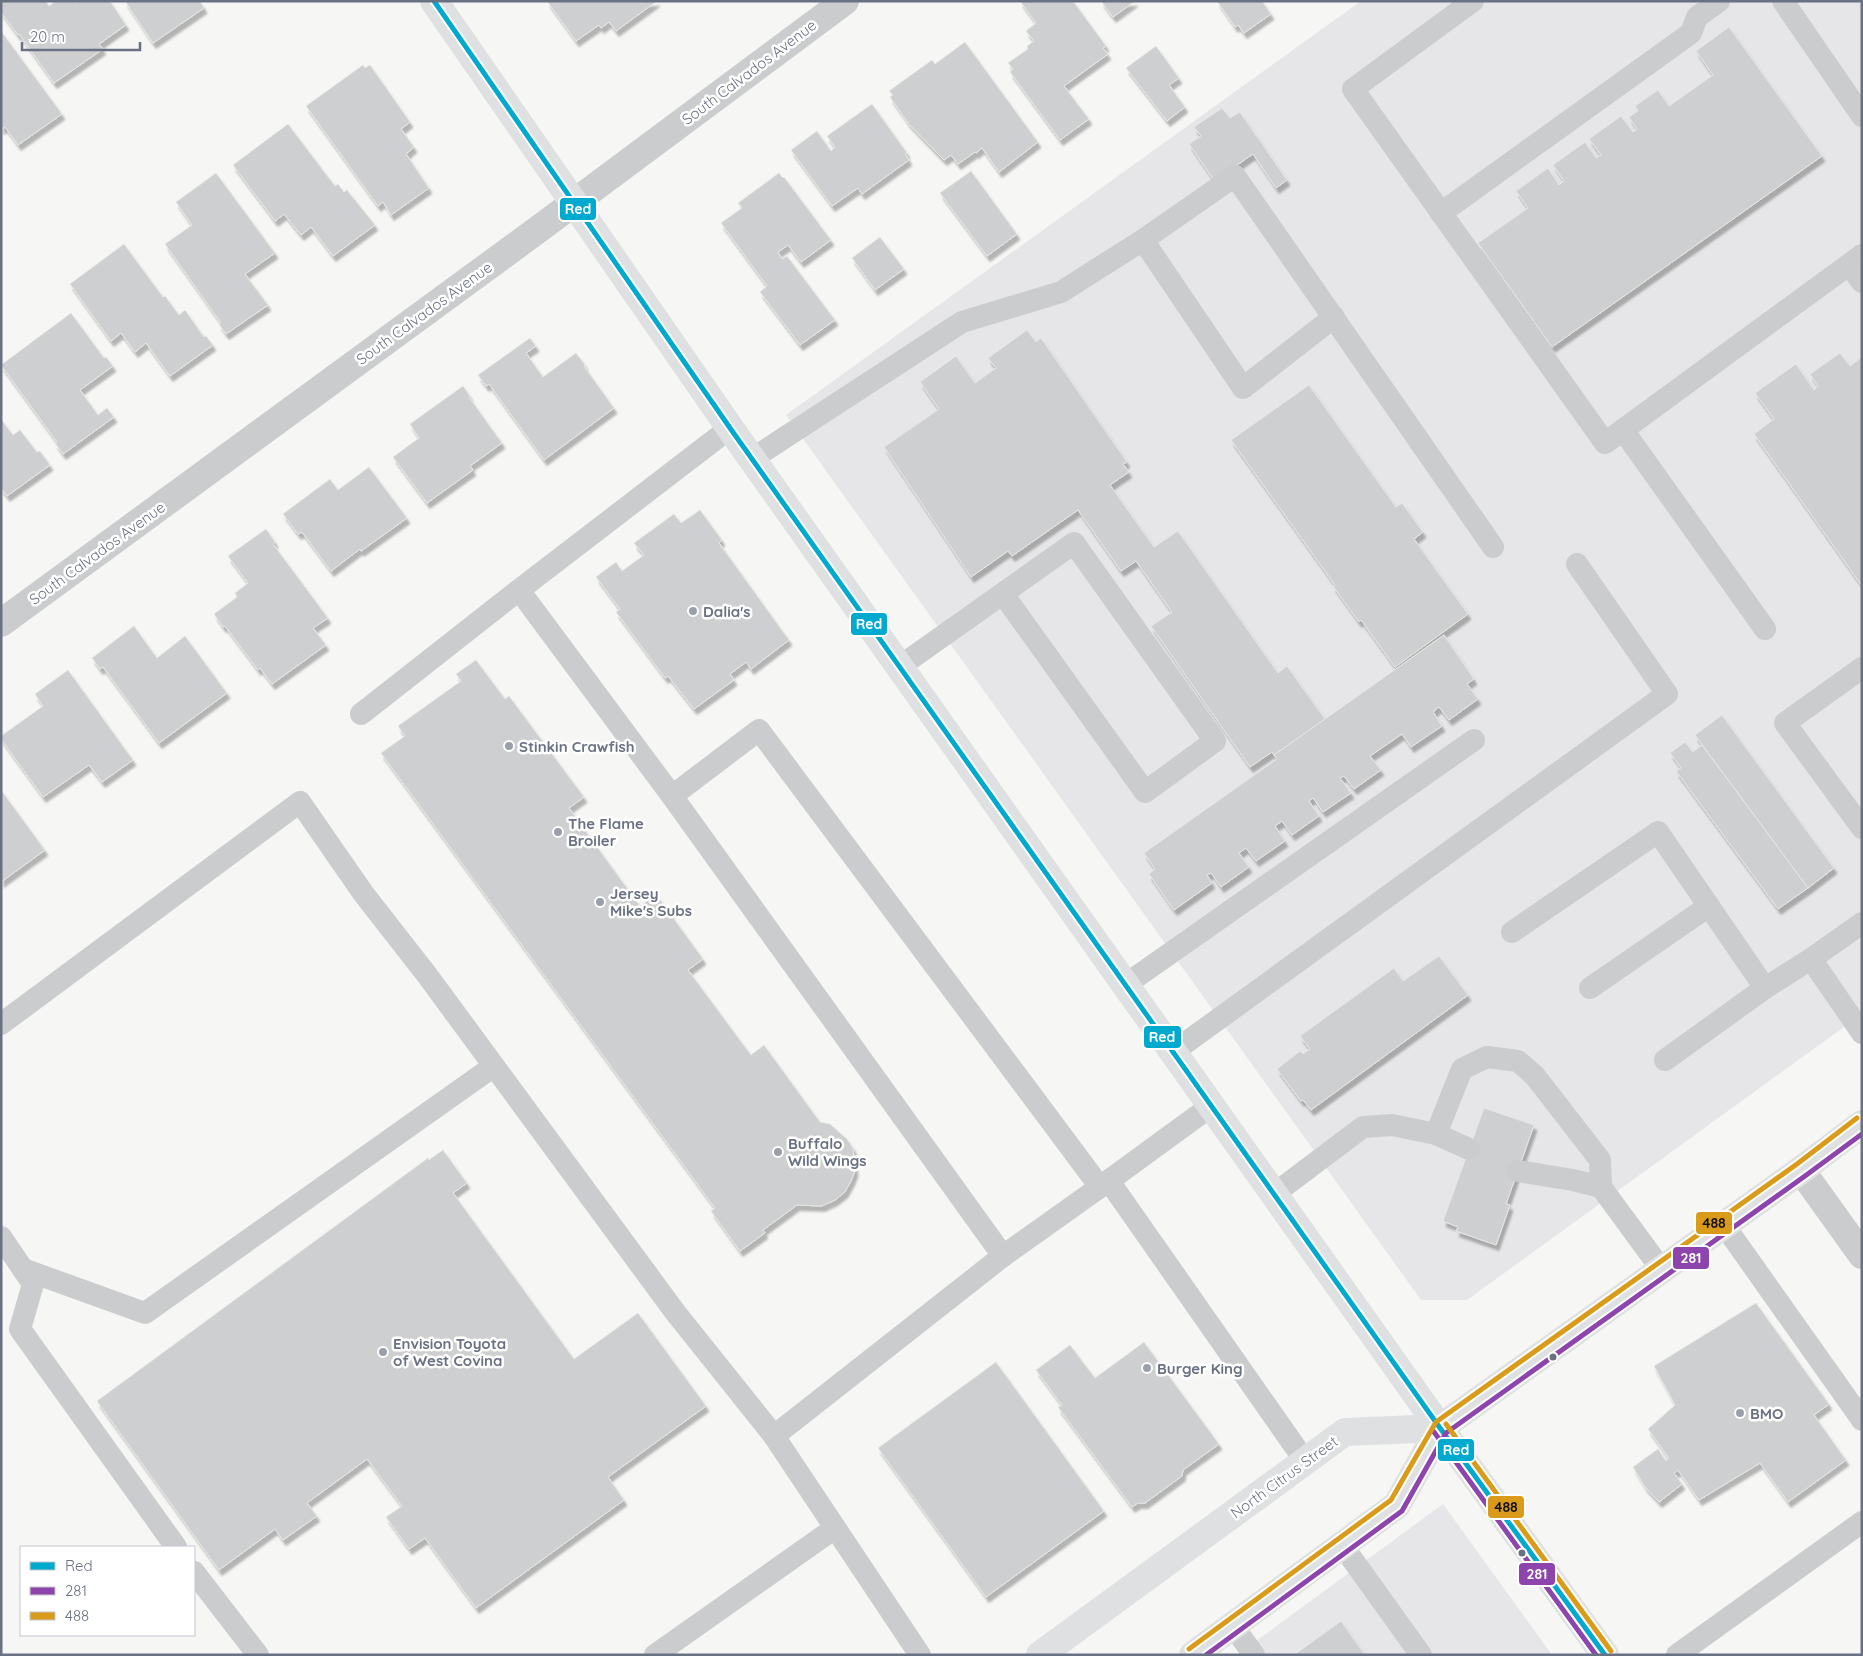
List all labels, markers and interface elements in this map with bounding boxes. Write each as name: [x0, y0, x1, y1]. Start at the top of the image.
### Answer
street label: South Calvados Avenue: [678, 15, 820, 129]
scale bar: [22, 20, 140, 52]
text: 20 m: [30, 27, 65, 46]
line badge: Red: [559, 197, 597, 221]
text: Red: [565, 200, 591, 218]
street label: South Calvados Avenue: [352, 257, 496, 369]
street label: South Calvados Avenue: [25, 497, 169, 609]
place label: Dalia's: [703, 602, 751, 621]
marker: Dalia's: [687, 605, 699, 617]
line badge: Red: [850, 612, 888, 636]
text: Red: [856, 615, 882, 633]
place label: Stinkin Crawfish: [519, 737, 635, 756]
marker: Stinkin Crawfish: [503, 740, 515, 752]
place label: The Flame Broiler: [568, 814, 644, 850]
marker: The Flame Broiler: [552, 826, 564, 838]
place label: Jersey Mike's Subs: [610, 884, 692, 920]
marker: Jersey Mike's Subs: [594, 896, 606, 908]
line badge: Red: [1143, 1025, 1182, 1049]
text: Red: [1149, 1028, 1175, 1046]
place label: Buffalo Wild Wings: [788, 1134, 866, 1170]
marker: Buffalo Wild Wings: [772, 1146, 784, 1158]
line badge: 488: [1695, 1211, 1733, 1235]
text: 488: [1702, 1214, 1726, 1232]
line badge: 281: [1672, 1246, 1710, 1270]
text: 281: [1680, 1249, 1702, 1267]
place label: Envision Toyota of West Covina: [393, 1334, 506, 1370]
marker: Envision Toyota of West Covina: [377, 1346, 389, 1358]
unlabelled marker: [1548, 1352, 1558, 1362]
place label: Burger King: [1157, 1359, 1243, 1378]
marker: Burger King: [1141, 1362, 1153, 1374]
place label: BMO: [1750, 1404, 1784, 1423]
marker: BMO: [1734, 1407, 1746, 1419]
street label: North Citrus Street: [1227, 1432, 1341, 1522]
line badge: Red: [1437, 1438, 1475, 1462]
text: Red: [1443, 1441, 1469, 1459]
line badge: 488: [1487, 1495, 1525, 1519]
text: 488: [1494, 1498, 1518, 1516]
legend: [20, 1546, 195, 1636]
unlabelled marker: [1517, 1548, 1527, 1558]
text: Red: [65, 1556, 93, 1575]
line badge: 281: [1518, 1562, 1556, 1586]
text: 281: [1526, 1565, 1548, 1583]
text: 281: [65, 1581, 87, 1600]
text: 488: [65, 1606, 89, 1625]

